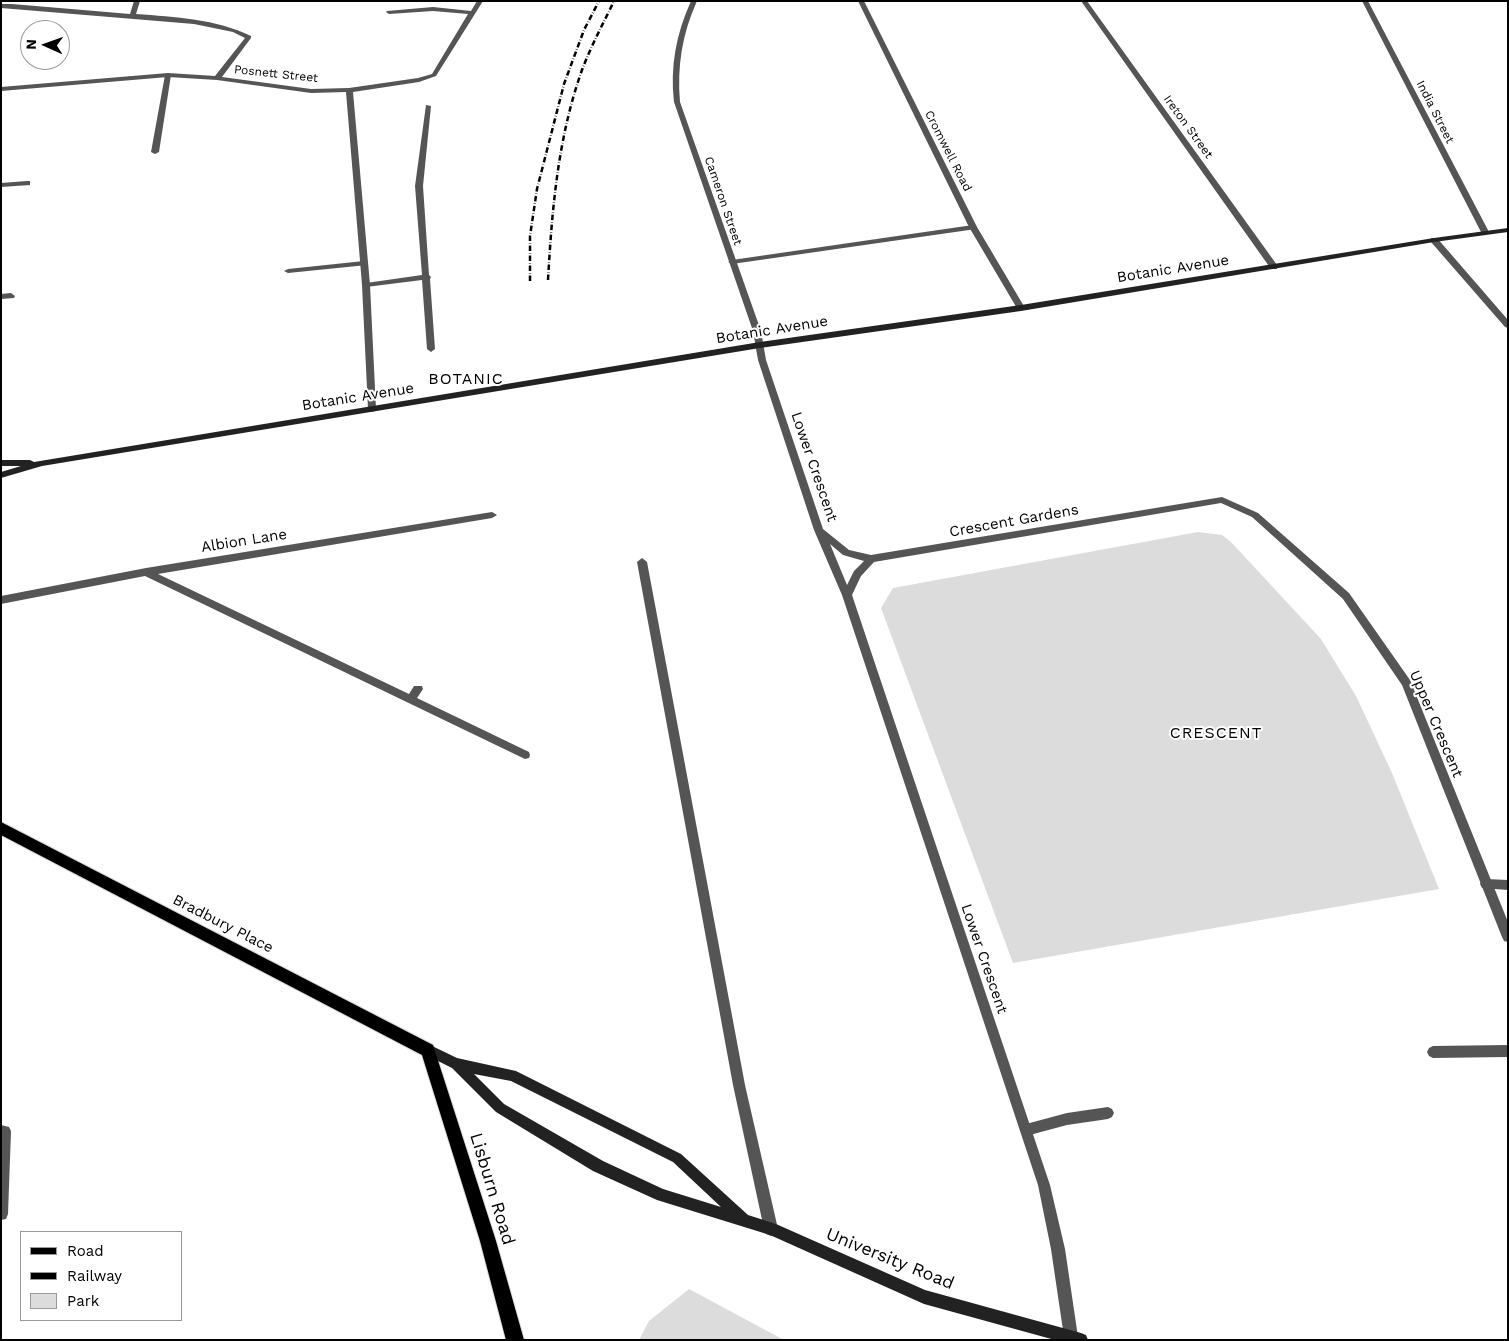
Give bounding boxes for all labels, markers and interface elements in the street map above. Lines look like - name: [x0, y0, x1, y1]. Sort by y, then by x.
- north arrow: [20, 20, 70, 70]
- text: N: [23, 39, 39, 50]
- street label: Posnett Street: [233, 62, 319, 86]
- street label: India Street: [1413, 78, 1457, 146]
- street label: Ireton Street: [1160, 93, 1216, 161]
- street label: Cromwell Road: [921, 108, 975, 194]
- street label: Cameron Street: [701, 155, 745, 247]
- street label: Botanic Avenue: [1116, 251, 1230, 287]
- street label: Botanic Avenue: [715, 312, 829, 348]
- district label: BOTANIC: [427, 369, 505, 389]
- street label: Botanic Avenue: [301, 379, 415, 415]
- street label: Lower Crescent: [787, 410, 841, 524]
- street label: Crescent Gardens: [948, 501, 1080, 541]
- street label: Albion Lane: [200, 525, 288, 557]
- street label: Upper Crescent: [1405, 668, 1467, 780]
- district label: CRESCENT: [1169, 723, 1263, 743]
- street label: Bradbury Place: [170, 891, 276, 957]
- street label: Lower Crescent: [957, 902, 1011, 1016]
- street label: Lisburn Road: [465, 1130, 519, 1248]
- street label: University Road: [823, 1223, 957, 1295]
- legend: [20, 1231, 182, 1321]
- text: Road: [67, 1242, 104, 1260]
- text: Railway: [67, 1267, 122, 1285]
- text: Park: [67, 1292, 99, 1310]

